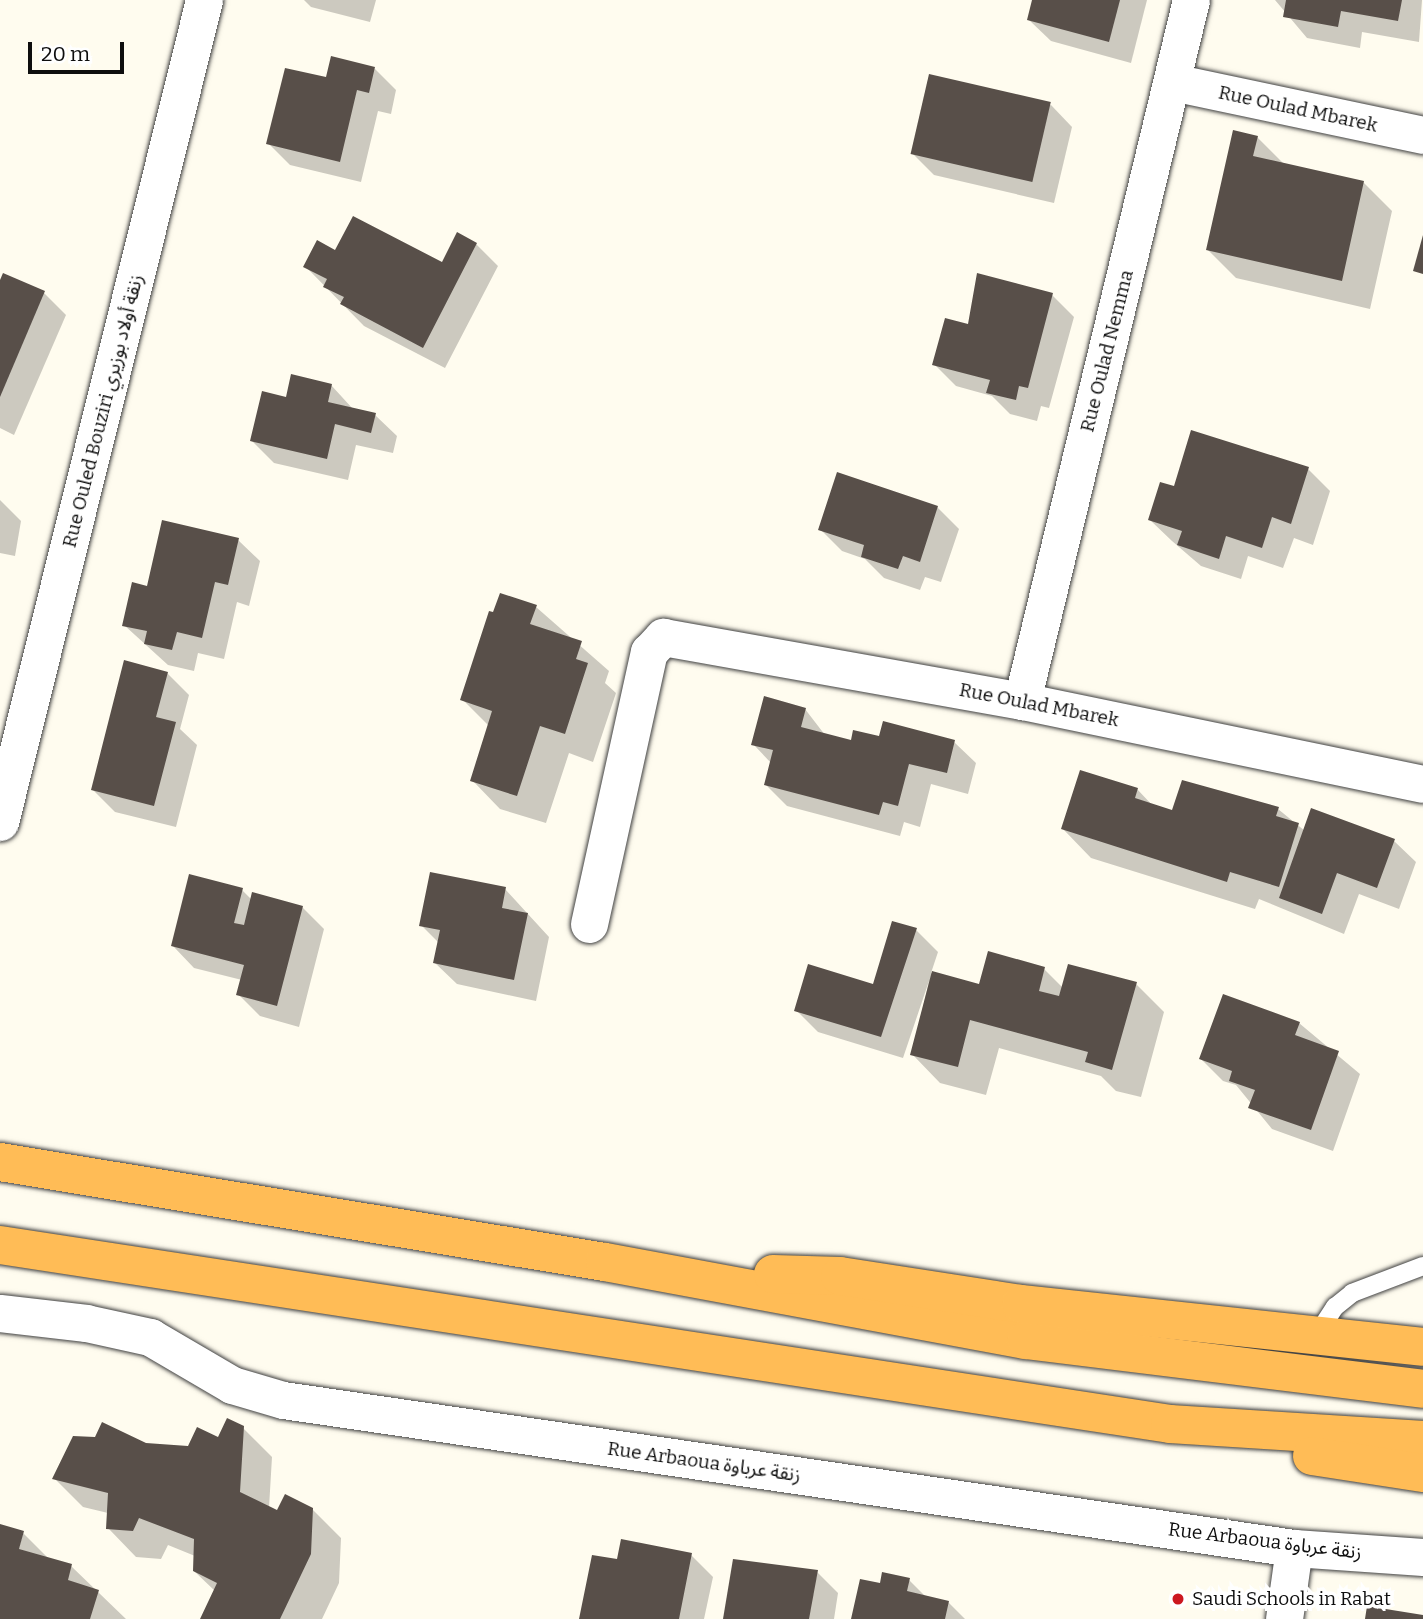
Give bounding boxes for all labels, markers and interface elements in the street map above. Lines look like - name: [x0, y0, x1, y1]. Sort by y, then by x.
- scale bar: [32, 28, 128, 72]
- text: 20 m: [41, 41, 90, 67]
- street label: Rue Oulad Mbarek: [1216, 81, 1380, 137]
- street label: Rue Oulad Nemma: [1076, 268, 1138, 434]
- street label: Rue Ouled Bouziri زنقة أولاد بوزيري: [58, 272, 148, 550]
- street label: Rue Oulad Mbarek: [957, 678, 1121, 732]
- street label: Rue Arbaoua زنقة عرباوة: [606, 1437, 802, 1487]
- street label: Rue Arbaoua زنقة عرباوة: [1167, 1518, 1363, 1564]
- place label: Saudi Schools in Rabat: [1192, 1588, 1391, 1610]
- marker: Saudi Schools in Rabat: [1170, 1591, 1186, 1607]

